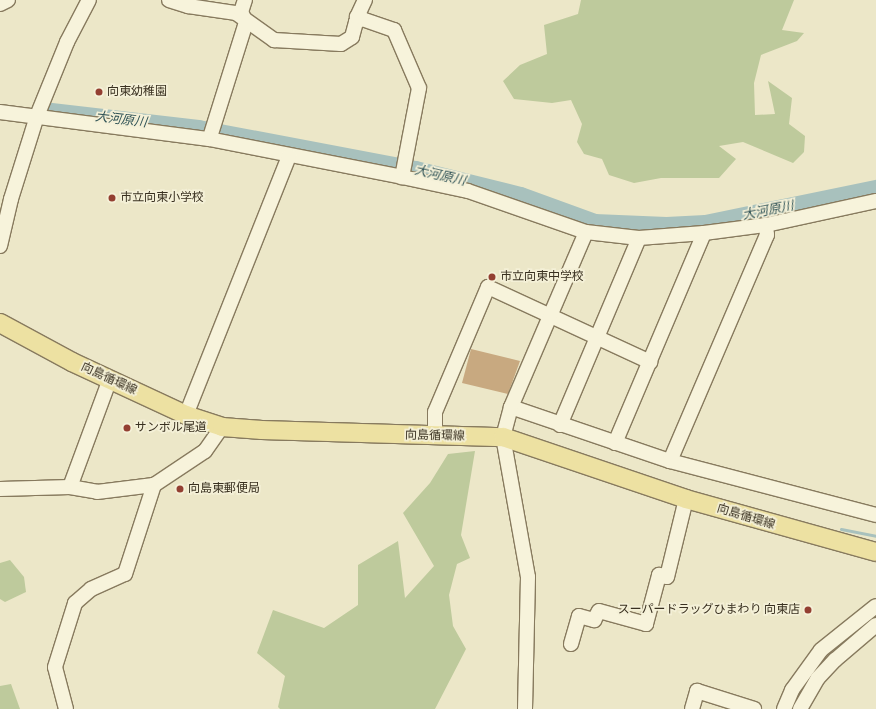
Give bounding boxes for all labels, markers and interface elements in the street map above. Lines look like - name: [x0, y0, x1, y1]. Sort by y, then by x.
- place label: 向東幼稚園: [107, 85, 167, 99]
- marker: 向東幼稚園: [94, 87, 104, 97]
- water label: 大河原川: [94, 109, 148, 131]
- water label: 大河原川: [413, 163, 467, 189]
- place label: 市立向東小学校: [120, 191, 204, 205]
- marker: 市立向東小学校: [107, 193, 117, 203]
- water label: 大河原川: [741, 198, 795, 224]
- place label: 市立向東中学校: [500, 270, 584, 284]
- marker: 市立向東中学校: [487, 272, 497, 282]
- street label: 向島循環線: [79, 360, 139, 398]
- place label: サンボル尾道: [135, 421, 207, 435]
- marker: サンボル尾道: [122, 423, 132, 433]
- street label: 向島循環線: [405, 428, 465, 444]
- place label: 向島東郵便局: [188, 482, 260, 496]
- marker: 向島東郵便局: [175, 484, 185, 494]
- street label: 向島循環線: [715, 501, 777, 533]
- place label: スーパードラッグひまわり 向東店: [618, 603, 800, 617]
- marker: スーパードラッグひまわり 向東店: [803, 605, 813, 615]

